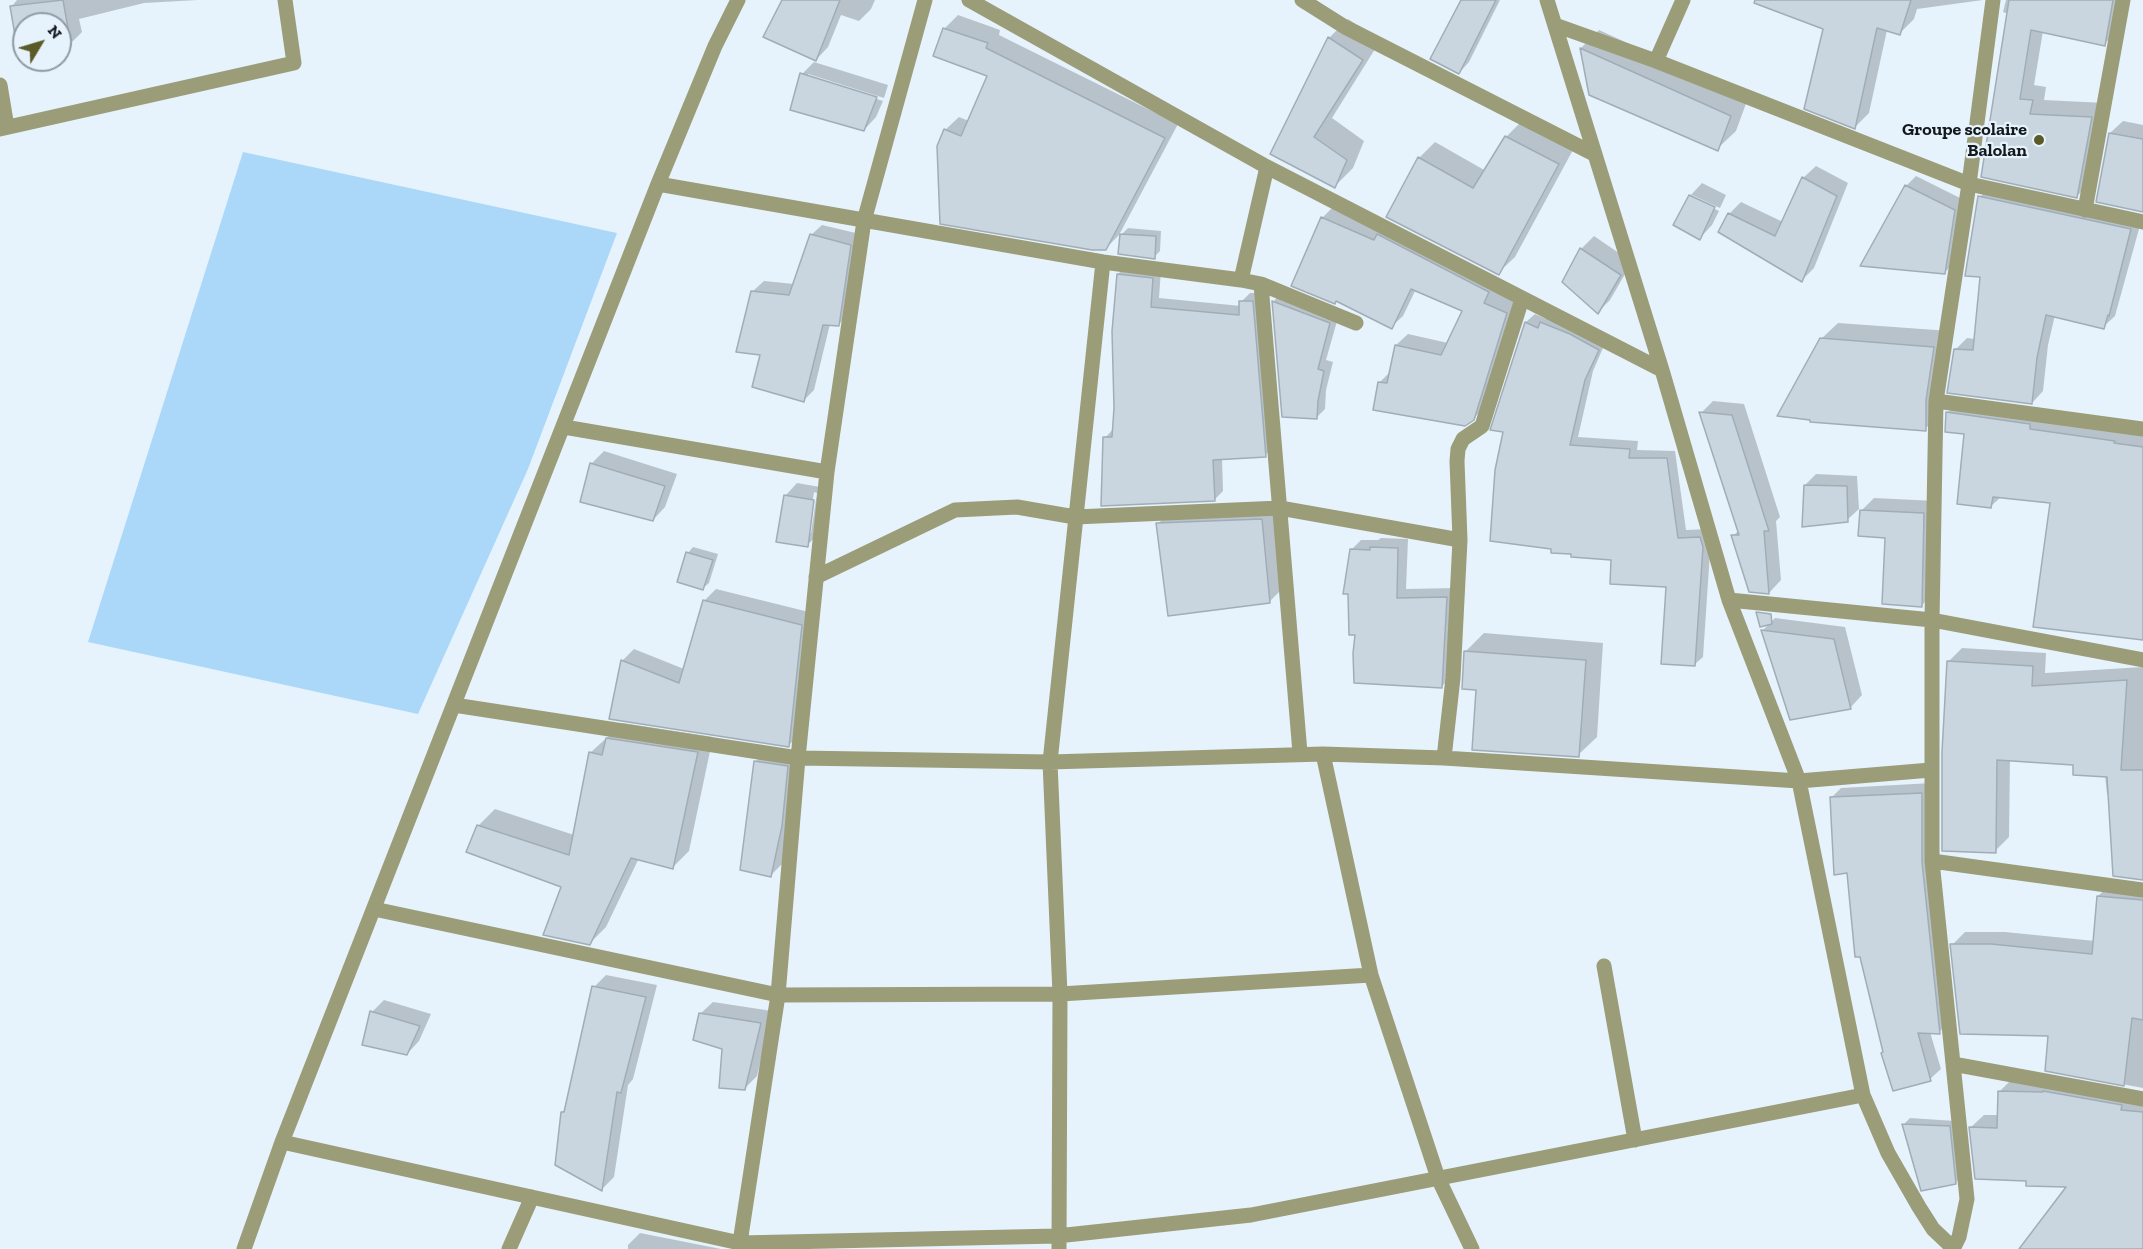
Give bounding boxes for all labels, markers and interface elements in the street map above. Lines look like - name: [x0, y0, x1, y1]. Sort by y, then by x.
- north arrow: [12, 12, 72, 72]
- text: N: [44, 21, 66, 42]
- place label: Groupe scolaire Balolan: [1902, 119, 2027, 162]
- marker: Groupe scolaire Balolan: [2032, 133, 2046, 147]

